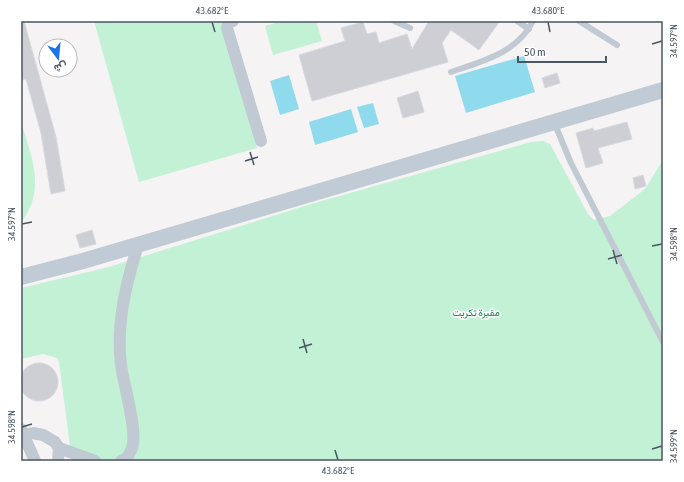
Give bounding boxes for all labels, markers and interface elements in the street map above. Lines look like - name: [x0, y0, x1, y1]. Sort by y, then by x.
- text: 43.682°E: [196, 5, 229, 16]
- text: 43.680°E: [532, 5, 565, 16]
- text: 34.597°N: [668, 24, 679, 58]
- north arrow: [38, 38, 78, 78]
- scale bar: [518, 38, 606, 64]
- text: 50 m: [524, 45, 546, 59]
- text: ش: [52, 59, 69, 75]
- text: 34.597°N: [6, 207, 17, 241]
- text: 34.598°N: [668, 227, 679, 261]
- park label: مقبرة تكريت: [452, 307, 500, 319]
- text: 34.598°N: [6, 410, 17, 444]
- text: 34.599°N: [668, 429, 679, 463]
- text: 43.682°E: [322, 465, 355, 476]

